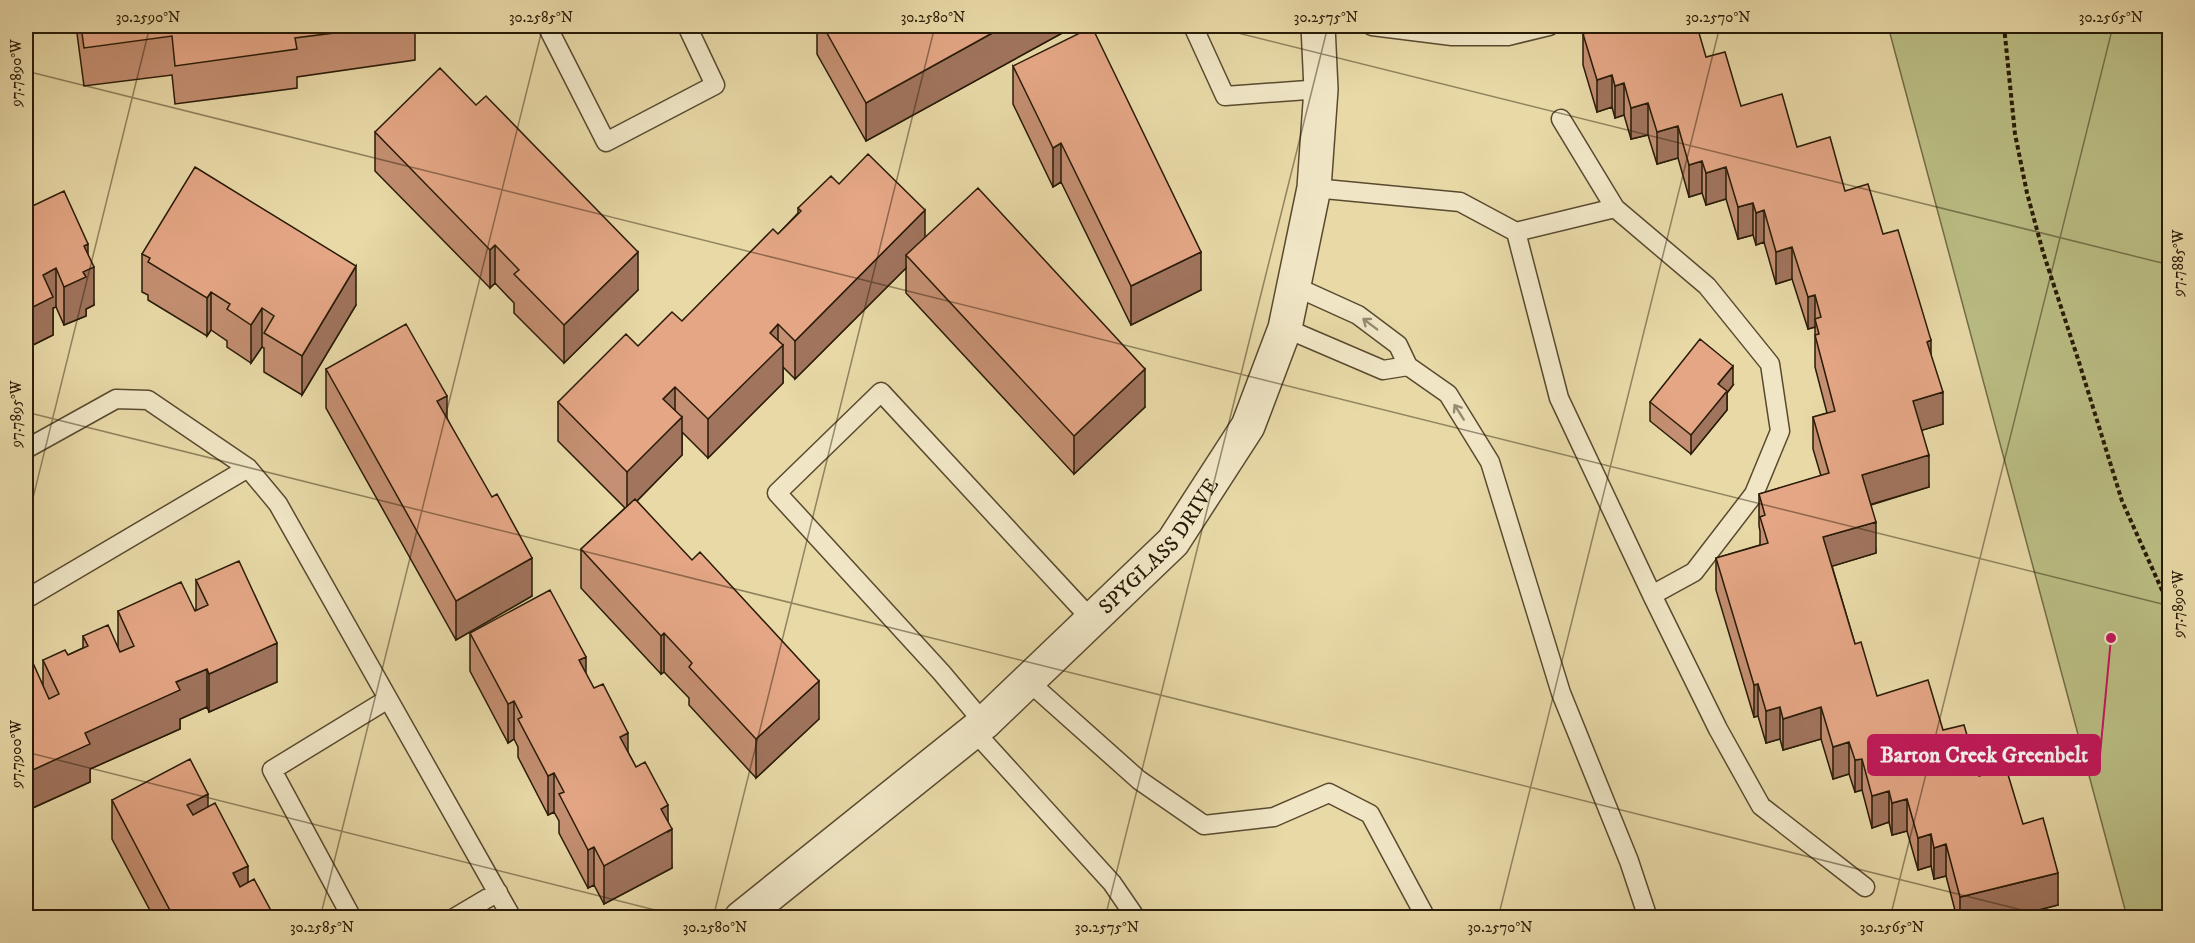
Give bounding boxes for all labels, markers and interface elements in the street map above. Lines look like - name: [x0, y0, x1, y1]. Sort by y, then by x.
- text: 30.2590°N: [116, 8, 180, 27]
- text: 30.2585°N: [509, 8, 573, 27]
- text: 30.2580°N: [901, 8, 965, 27]
- text: 30.2575°N: [1294, 8, 1358, 27]
- text: 30.2570°N: [1685, 8, 1751, 27]
- text: 30.2565°N: [2079, 8, 2143, 27]
- text: 97.7890°W: [7, 39, 26, 108]
- text: 97.7885°W: [2169, 229, 2188, 297]
- one-way arrow: [1362, 317, 1378, 330]
- text: 97.7895°W: [7, 380, 26, 448]
- one-way arrow: [1453, 404, 1465, 421]
- street label: SPYGLASS DRIVE: [1094, 473, 1225, 620]
- text: 97.7890°W: [2169, 570, 2188, 639]
- text: 97.7900°W: [7, 720, 26, 789]
- callout: Barton Creek Greenbelt: [1868, 735, 2100, 775]
- text: Barton Creek Greenbelt: [1880, 742, 2088, 769]
- text: 30.2585°N: [290, 918, 354, 937]
- text: 30.2580°N: [683, 918, 747, 937]
- text: 30.2575°N: [1075, 918, 1139, 937]
- text: 30.2570°N: [1467, 918, 1533, 937]
- text: 30.2565°N: [1860, 918, 1924, 937]

